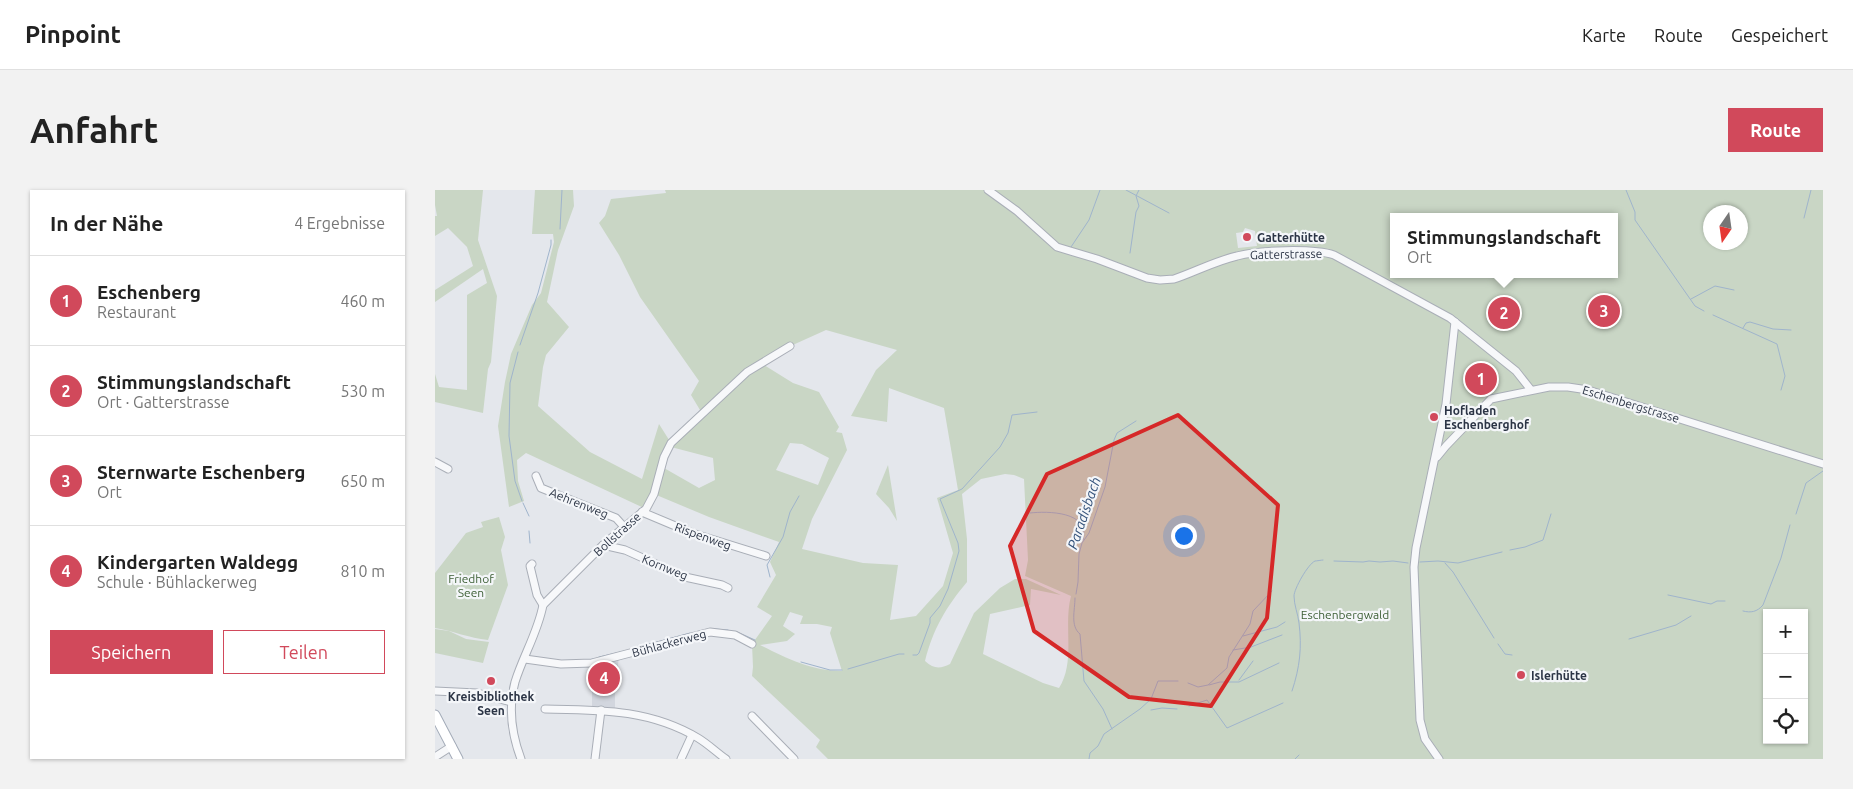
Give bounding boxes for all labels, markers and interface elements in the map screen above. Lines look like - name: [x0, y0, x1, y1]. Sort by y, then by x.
- text: Pinpoint: [25, 21, 121, 48]
- text: Karte: [1582, 25, 1626, 45]
- text: Route: [1654, 25, 1703, 45]
- text: Gespeichert: [1731, 25, 1828, 45]
- button: Route: [1728, 108, 1823, 152]
- text: Anfahrt: [30, 110, 158, 150]
- north arrow: [1703, 205, 1748, 250]
- text: In der Nähe: [50, 211, 163, 235]
- popup: [1390, 213, 1618, 278]
- text: 4 Ergebnisse: [294, 214, 385, 232]
- text: Stimmungslandschaft: [1407, 226, 1601, 248]
- marker: Gatterhütte: [1241, 231, 1253, 243]
- place label: Gatterhütte: [1257, 231, 1325, 244]
- street label: Gatterstrasse: [1250, 247, 1322, 261]
- text: Ort: [1407, 248, 1432, 266]
- text: Eschenberg: [97, 281, 201, 303]
- text: 1: [61, 292, 71, 310]
- text: 460 m: [340, 292, 385, 310]
- pin: 3: [1588, 292, 1620, 330]
- pin: 2: [1488, 294, 1520, 332]
- text: Restaurant: [97, 303, 176, 321]
- pin: 1: [1465, 360, 1497, 398]
- text: Stimmungslandschaft: [97, 371, 291, 393]
- text: 2: [61, 382, 71, 400]
- text: 530 m: [340, 382, 385, 400]
- street label: Eschenbergstrasse: [1581, 383, 1681, 425]
- text: Ort · Gatterstrasse: [97, 393, 230, 411]
- place label: Hofladen Eschenberghof: [1444, 404, 1530, 431]
- marker: Hofladen Eschenberghof: [1428, 411, 1440, 423]
- text: Sternwarte Eschenberg: [97, 461, 306, 483]
- text: 3: [61, 472, 71, 490]
- text: 650 m: [340, 472, 385, 490]
- water label: Paradisbach: [1064, 475, 1104, 551]
- text: Ort: [97, 483, 122, 501]
- street label: Aehrenweg: [548, 485, 610, 521]
- street label: Bollstrasse: [591, 510, 643, 558]
- street label: Rispenweg: [673, 520, 733, 552]
- your location: [1171, 523, 1197, 549]
- text: Kindergarten Waldegg: [97, 551, 298, 573]
- street label: Kornweg: [640, 552, 690, 582]
- text: 4: [61, 562, 71, 580]
- text: 810 m: [340, 562, 385, 580]
- park label: Friedhof Seen: [448, 572, 494, 599]
- text: Schule · Bühlackerweg: [97, 573, 257, 591]
- park label: Eschenbergwald: [1301, 608, 1389, 621]
- map controls: [1763, 609, 1808, 744]
- button: +: [1763, 609, 1808, 654]
- street label: Bühlackerweg: [630, 627, 708, 659]
- button: Speichern: [50, 630, 213, 674]
- button: Teilen: [223, 630, 385, 674]
- button: −: [1763, 654, 1808, 699]
- pin: 4: [588, 659, 620, 697]
- marker: Islerhütte: [1515, 669, 1527, 681]
- place label: Islerhütte: [1531, 669, 1587, 682]
- marker: Kreisbibliothek Seen: [485, 675, 497, 687]
- place label: Kreisbibliothek Seen: [448, 690, 535, 717]
- button: locate: [1763, 699, 1808, 744]

